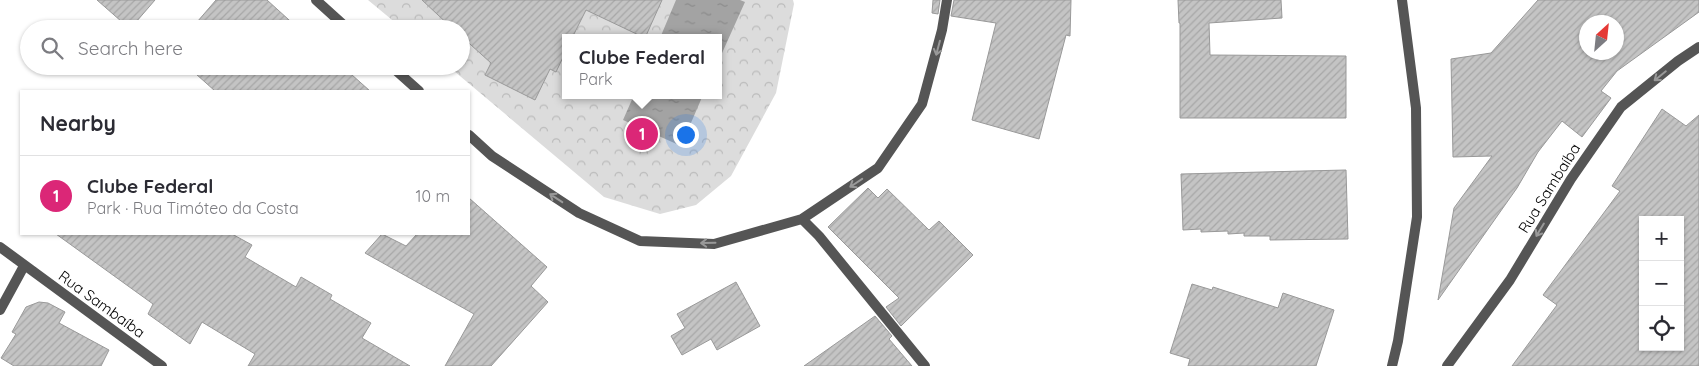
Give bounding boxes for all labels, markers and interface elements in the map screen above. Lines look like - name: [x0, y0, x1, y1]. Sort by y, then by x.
- north arrow: [1579, 15, 1624, 60]
- search box: [20, 20, 470, 75]
- icon: search: [38, 34, 66, 62]
- popup: [562, 34, 722, 99]
- text: Search here: [78, 36, 183, 60]
- one-way arrow: [932, 39, 942, 55]
- text: Clube Federal: [579, 45, 705, 69]
- text: Park: [579, 69, 613, 89]
- one-way arrow: [1653, 70, 1666, 81]
- text: Nearby: [40, 110, 116, 136]
- pin: 1: [626, 115, 658, 153]
- your location: [673, 122, 699, 148]
- street label: Rua Sambaíba: [1514, 140, 1584, 236]
- text: Clube Federal: [87, 174, 213, 198]
- one-way arrow: [849, 178, 863, 188]
- text: 1: [53, 186, 59, 206]
- text: 10 m: [416, 186, 450, 206]
- one-way arrow: [549, 193, 563, 203]
- text: Park · Rua Timóteo da Costa: [87, 198, 299, 218]
- map controls: [1639, 216, 1684, 351]
- button: +: [1639, 216, 1684, 261]
- one-way arrow: [1534, 223, 1544, 237]
- one-way arrow: [700, 238, 716, 248]
- button: −: [1639, 261, 1684, 306]
- street label: Rua Sambaíba: [55, 266, 149, 342]
- button: locate: [1639, 306, 1684, 351]

